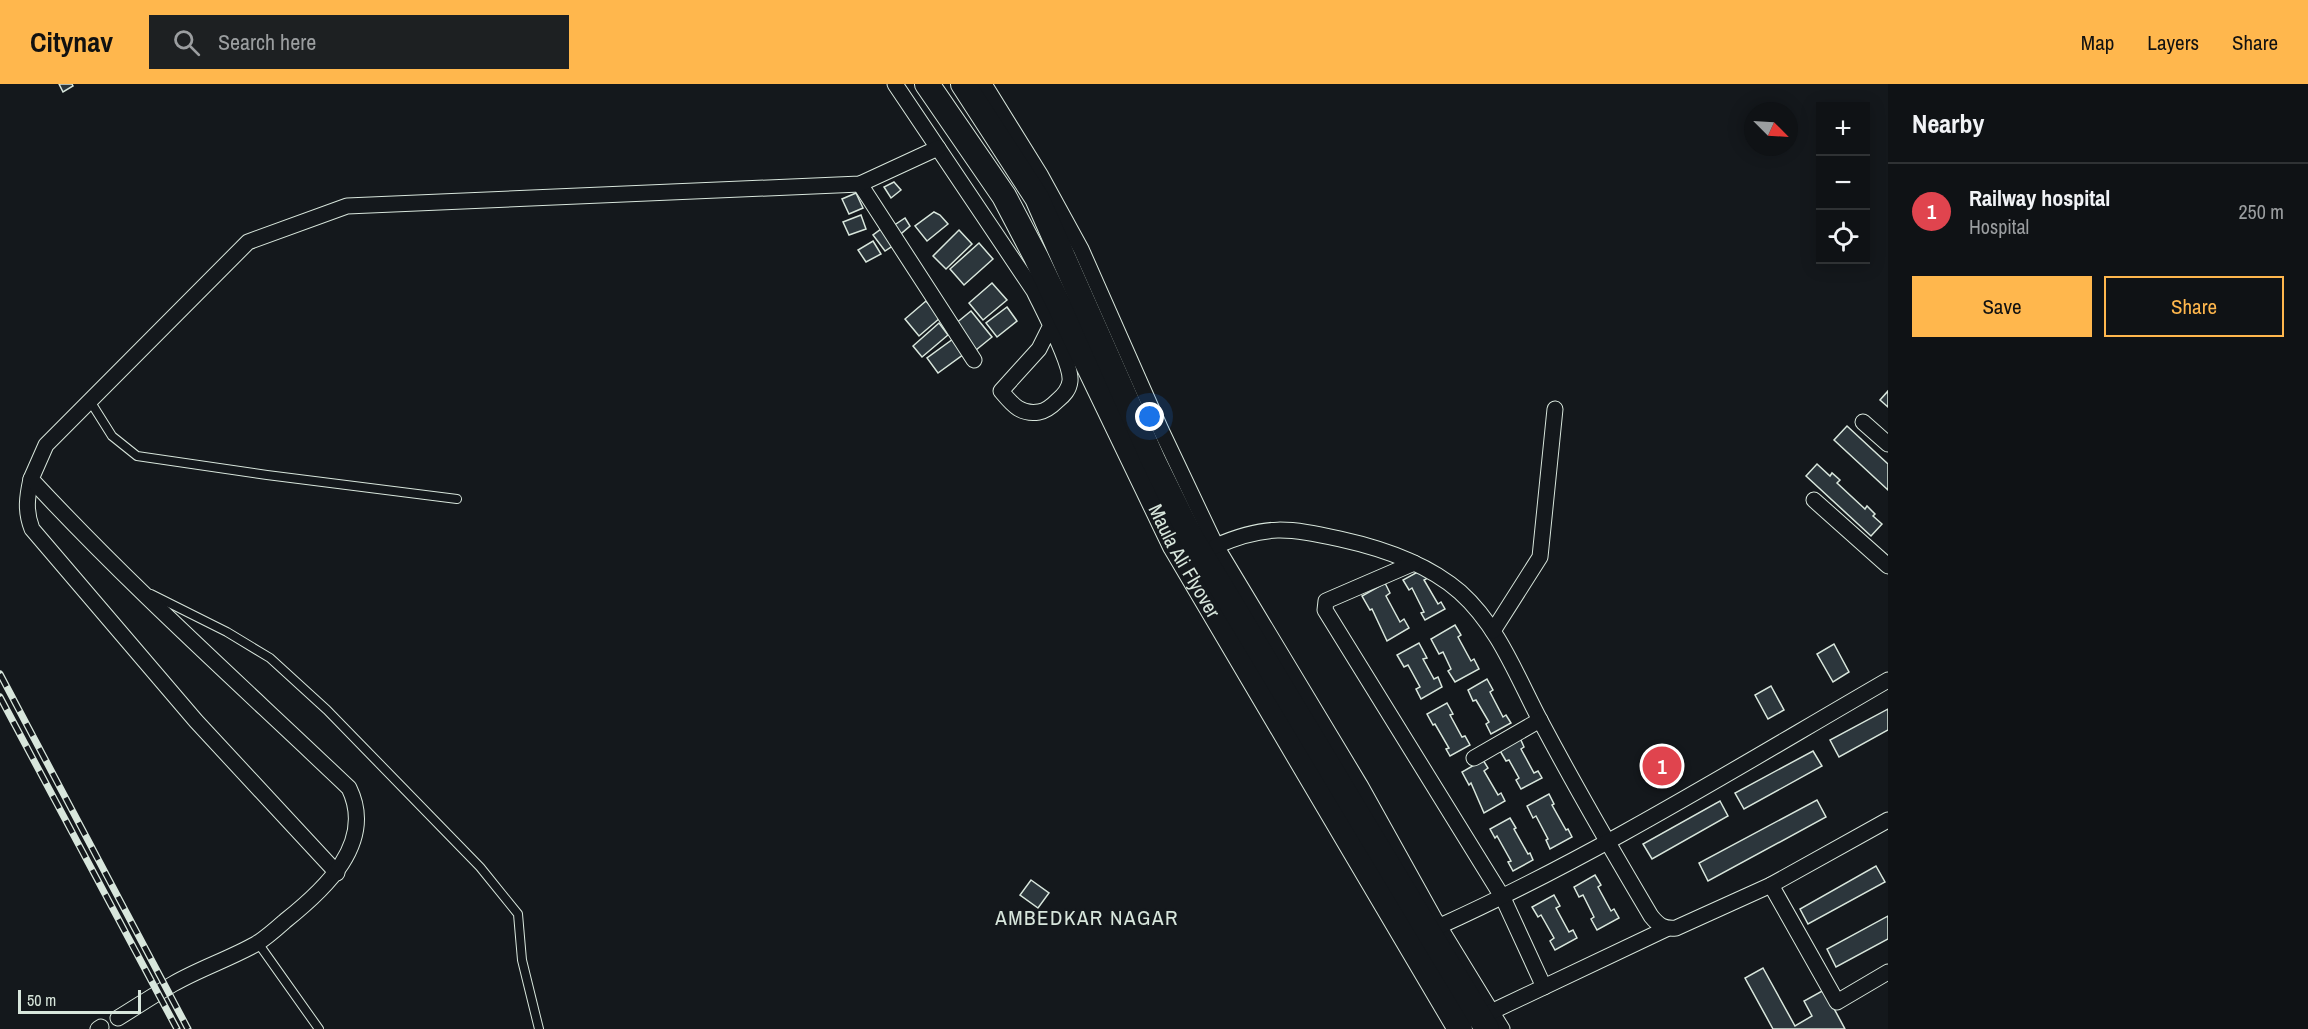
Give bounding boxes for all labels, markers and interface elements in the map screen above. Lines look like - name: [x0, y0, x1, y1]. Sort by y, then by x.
- search box: [149, 15, 569, 69]
- text: Citynav: [30, 23, 113, 61]
- icon: search: [170, 26, 203, 59]
- text: Search here: [218, 27, 316, 57]
- text: Map: [2081, 28, 2114, 57]
- text: Layers: [2147, 28, 2199, 57]
- text: Share: [2232, 28, 2278, 57]
- north arrow: [1744, 102, 1798, 156]
- map controls: [1816, 102, 1870, 264]
- button: +: [1816, 102, 1870, 156]
- text: Nearby: [1912, 106, 1984, 141]
- button: −: [1816, 156, 1870, 210]
- text: Railway hospital: [1969, 183, 2110, 213]
- text: 1: [1927, 198, 1936, 225]
- text: 250 m: [2238, 198, 2284, 225]
- button: locate: [1816, 210, 1870, 264]
- text: Hospital: [1969, 213, 2029, 240]
- button: Save: [1912, 276, 2092, 337]
- button: Share: [2104, 276, 2284, 337]
- your location: [1135, 402, 1164, 431]
- street label: Maula Ali Flyover: [1143, 499, 1228, 623]
- pin: 1: [1642, 744, 1682, 788]
- district label: AMBEDKAR NAGAR: [994, 903, 1179, 932]
- scale bar: [18, 987, 141, 1014]
- text: 50 m: [27, 989, 56, 1011]

